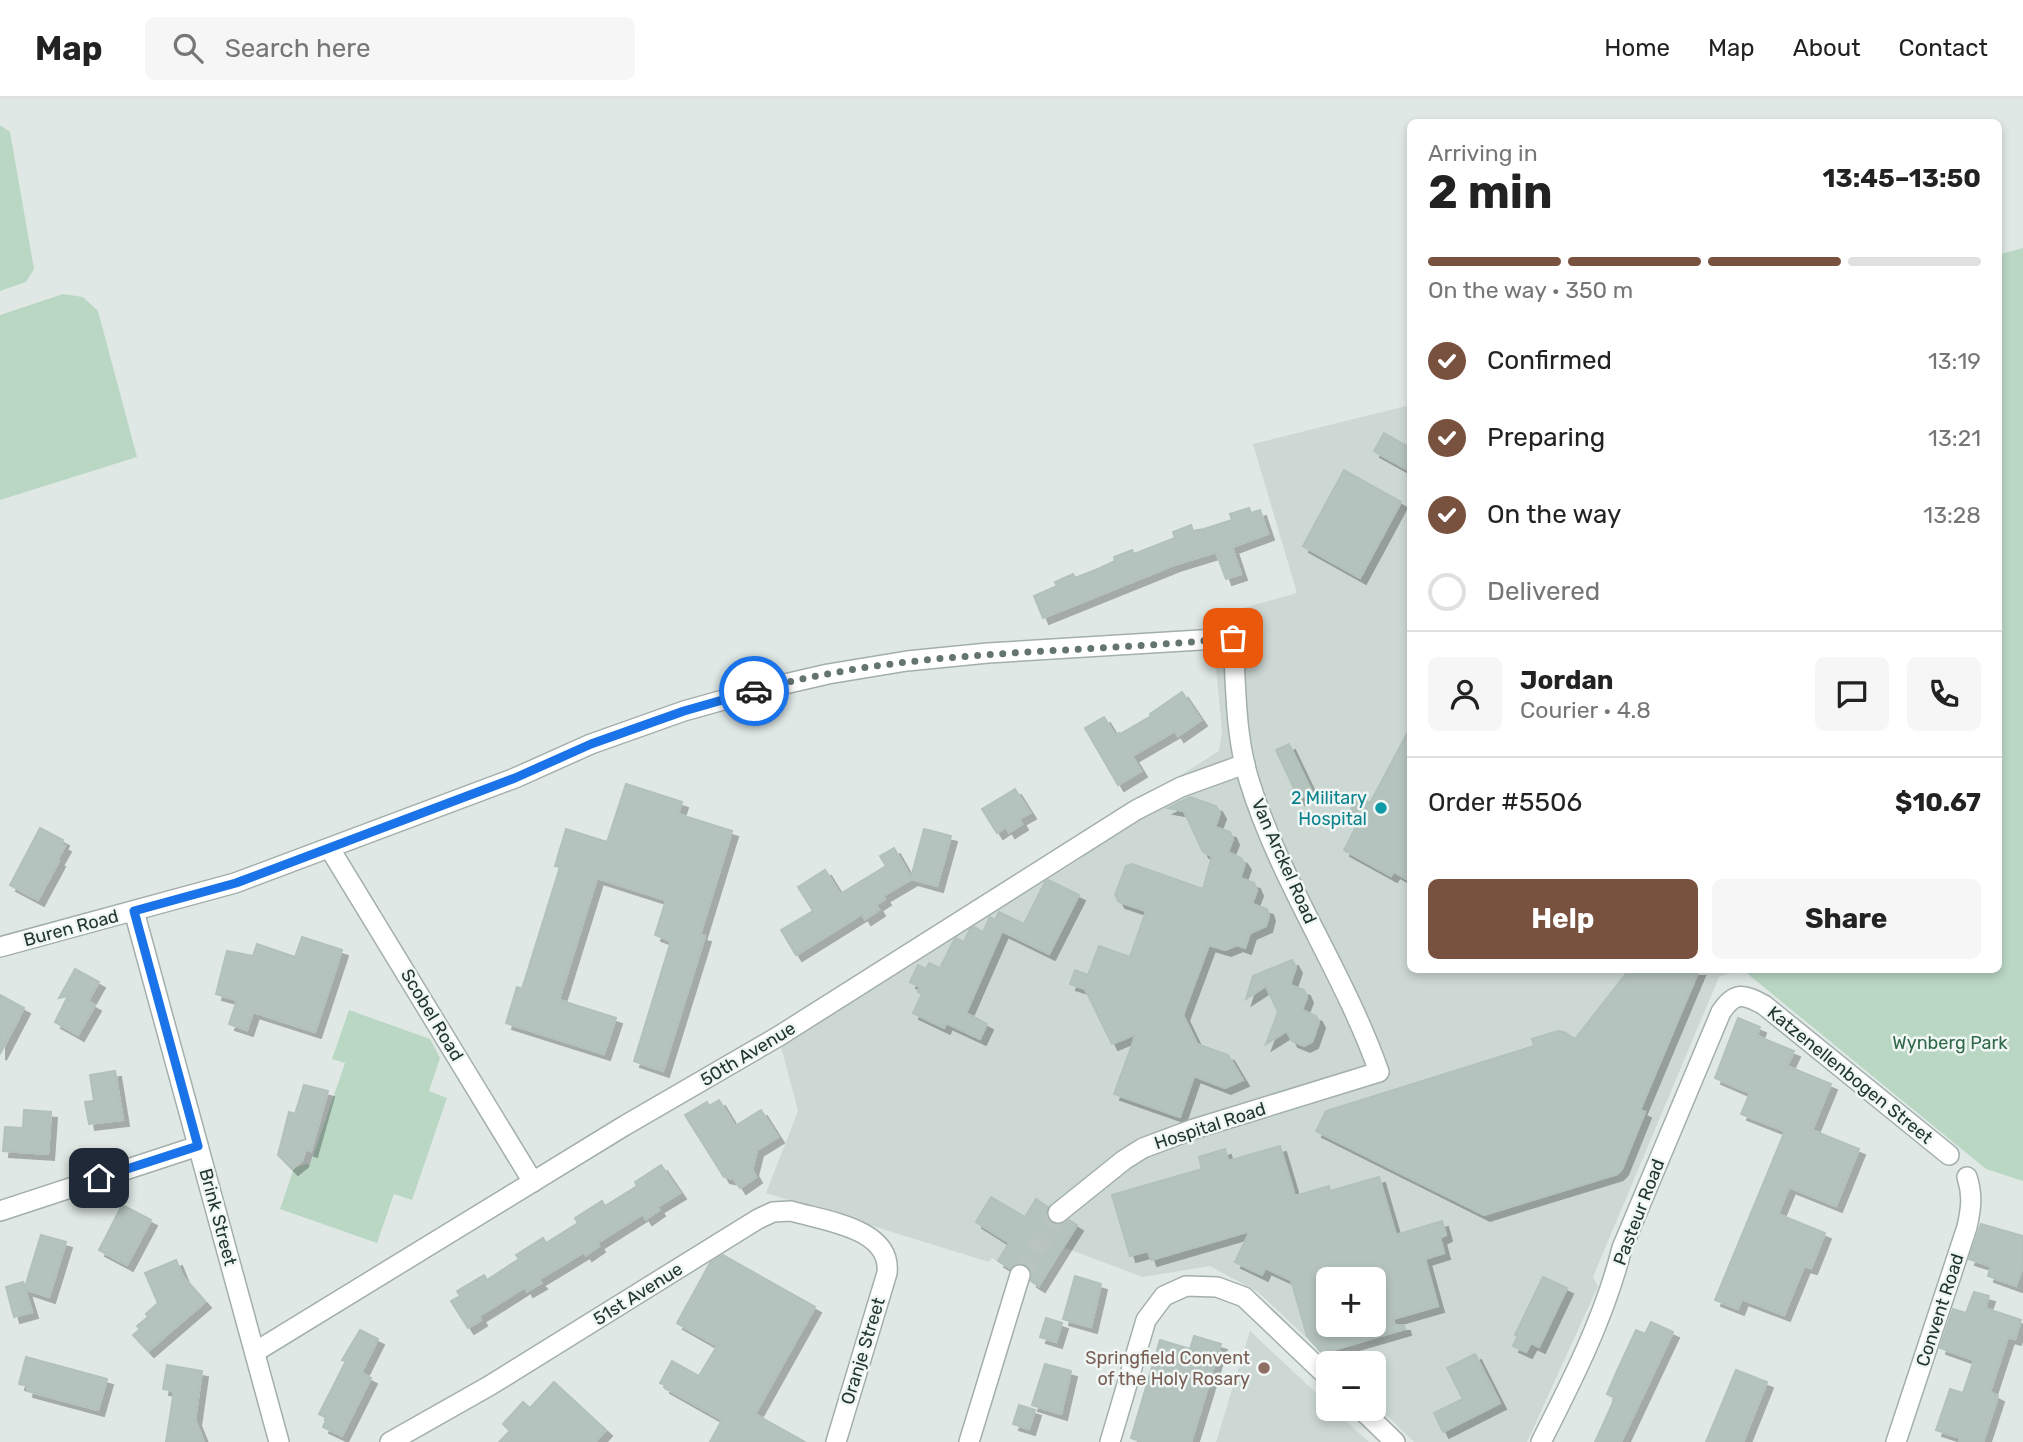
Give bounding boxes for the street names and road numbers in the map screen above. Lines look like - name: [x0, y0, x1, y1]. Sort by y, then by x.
- street label: Van Arckel Road: [1247, 795, 1321, 927]
- street label: Buren Road: [21, 905, 121, 951]
- street label: Scobel Road: [396, 965, 468, 1065]
- street label: Katzenellenbogen Street: [1763, 1001, 1937, 1149]
- street label: 50th Avenue: [696, 1017, 800, 1091]
- street label: Hospital Road: [1151, 1098, 1269, 1154]
- street label: Pasteur Road: [1609, 1156, 1669, 1268]
- street label: Brink Street: [194, 1166, 242, 1268]
- street label: Convent Road: [1911, 1251, 1969, 1369]
- street label: 51st Avenue: [589, 1258, 687, 1330]
- street label: Oranje Street: [836, 1295, 890, 1407]

